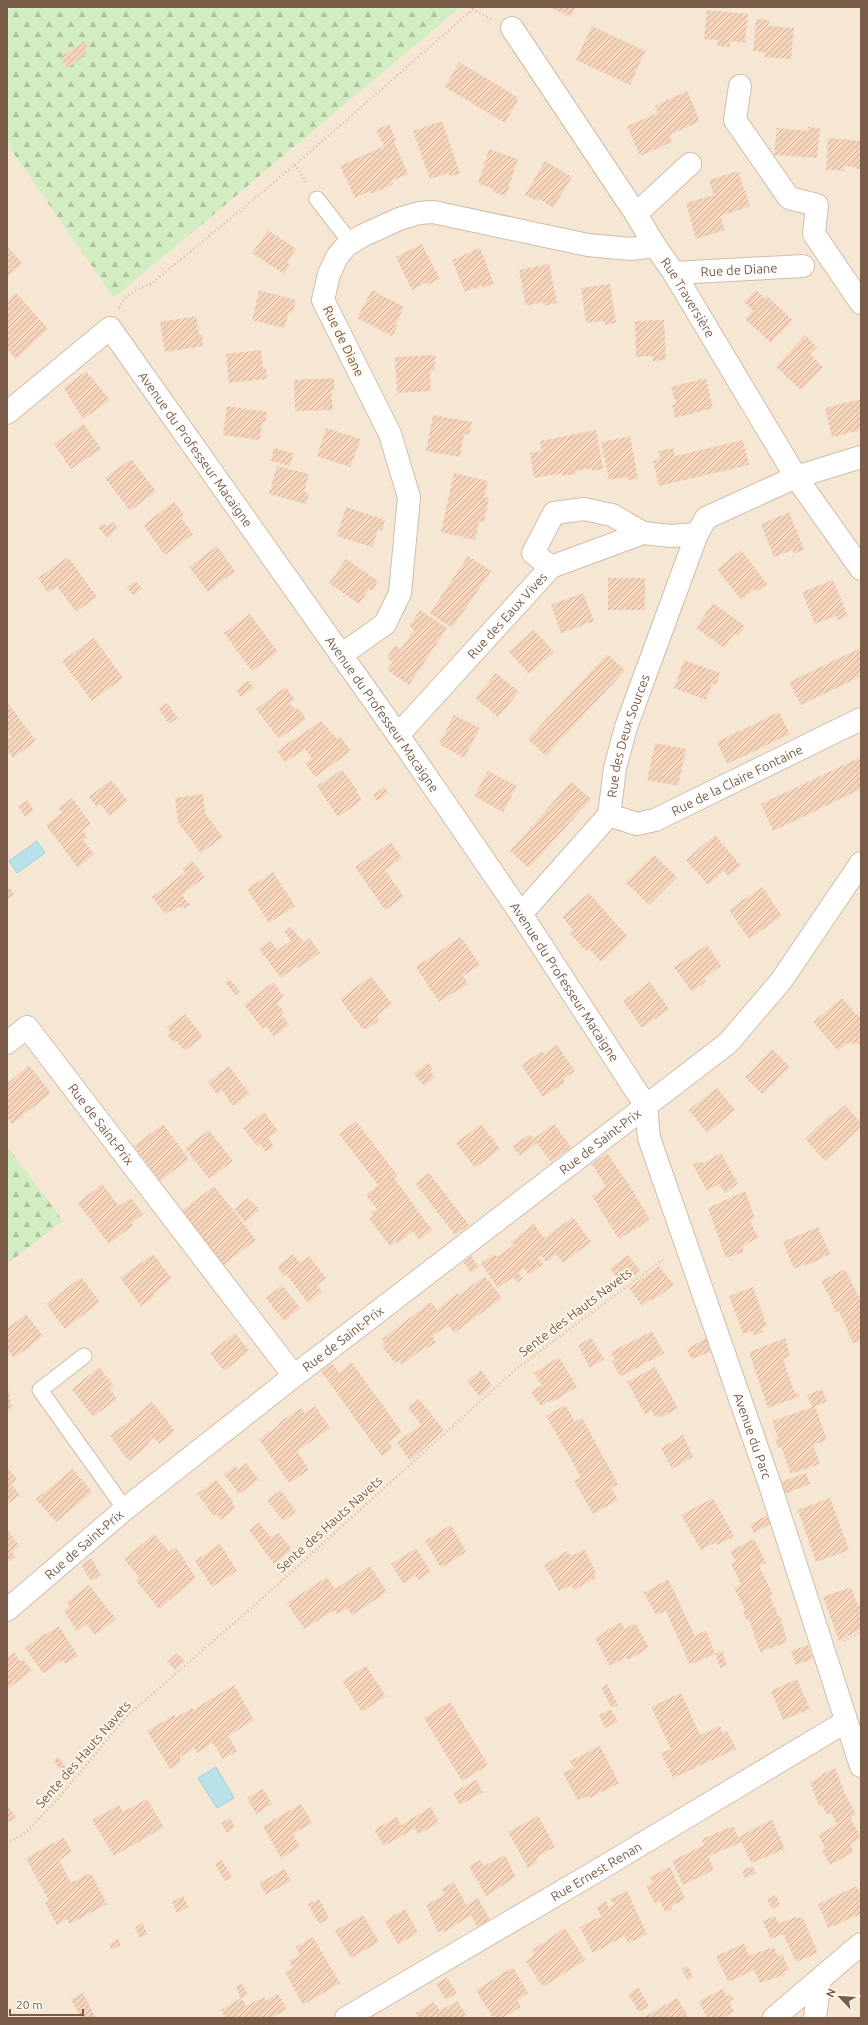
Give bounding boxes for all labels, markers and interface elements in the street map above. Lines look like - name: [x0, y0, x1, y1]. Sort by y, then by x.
- street label: Rue Traversière: [658, 255, 718, 340]
- street label: Rue de Diane: [700, 260, 778, 279]
- street label: Rue de Diane: [321, 303, 367, 379]
- street label: Avenue du Professeur Macaigne: [136, 369, 256, 530]
- street label: Rue des Eaux Vives: [464, 569, 550, 661]
- street label: Avenue du Professeur Macaigne: [323, 633, 442, 795]
- street label: Rue des Deux Sources: [604, 672, 652, 799]
- street label: Rue de la Claire Fontaine: [669, 742, 805, 818]
- street label: Avenue du Professeur Macaigne: [508, 899, 622, 1064]
- street label: Rue de Saint-Prix: [66, 1081, 137, 1168]
- street label: Rue de Saint-Prix: [557, 1105, 644, 1177]
- street label: Sente des Hauts Navets: [516, 1265, 634, 1359]
- street label: Rue de Saint-Prix: [299, 1303, 387, 1374]
- street label: Avenue du Parc: [731, 1391, 774, 1481]
- street label: Sente des Hauts Navets: [273, 1473, 385, 1575]
- street label: Rue de Saint-Prix: [42, 1507, 126, 1582]
- street label: Sente des Hauts Navets: [33, 1697, 134, 1810]
- street label: Rue Ernest Renan: [548, 1839, 644, 1903]
- north arrow: [820, 1977, 860, 2017]
- text: N: [824, 1987, 838, 1999]
- scale bar: [10, 1991, 83, 2017]
- text: 20 m: [16, 1998, 43, 2011]

